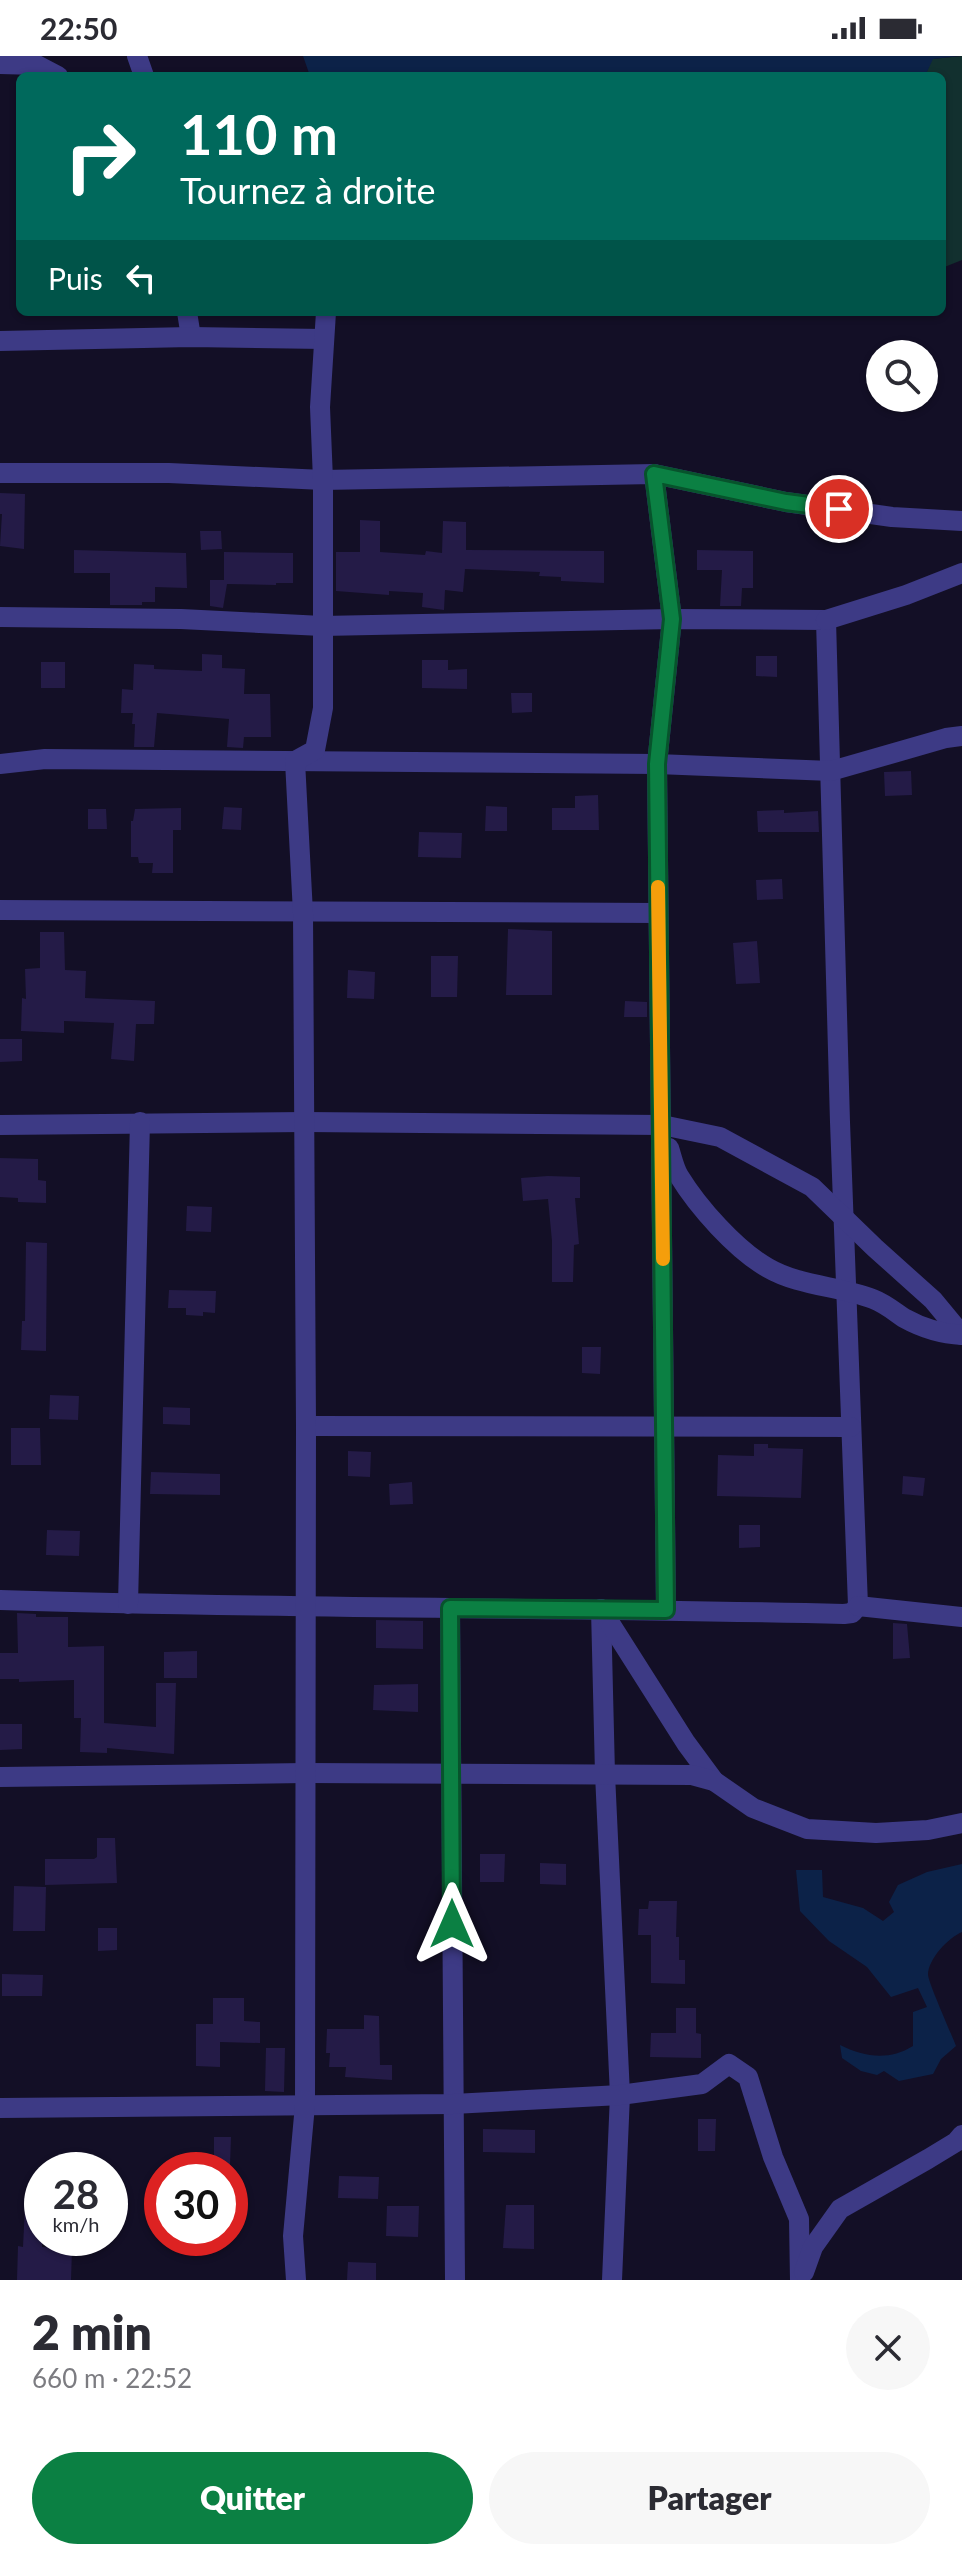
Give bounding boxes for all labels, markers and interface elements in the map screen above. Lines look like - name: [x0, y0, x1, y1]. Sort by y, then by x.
- text: 22:50: [40, 10, 117, 46]
- text: 110 m: [180, 100, 338, 167]
- icon: right: [48, 104, 152, 208]
- text: Tournez à droite: [180, 168, 436, 212]
- icon: left: [119, 256, 163, 300]
- text: Puis: [48, 260, 103, 296]
- map controls: [866, 340, 938, 412]
- button: search: [866, 340, 938, 412]
- pin: [805, 475, 873, 543]
- icon: arrive: [817, 487, 861, 531]
- position arrow: [410, 1882, 494, 1966]
- speed limit sign: 30: [144, 2152, 248, 2256]
- text: 28: [53, 2170, 99, 2218]
- text: km/h: [53, 2212, 99, 2236]
- text: 2 min: [32, 2303, 152, 2360]
- button: close: [846, 2306, 930, 2390]
- text: 660 m · 22:52: [32, 2362, 192, 2394]
- button: Quitter: [32, 2452, 473, 2544]
- button: Partager: [489, 2452, 930, 2544]

